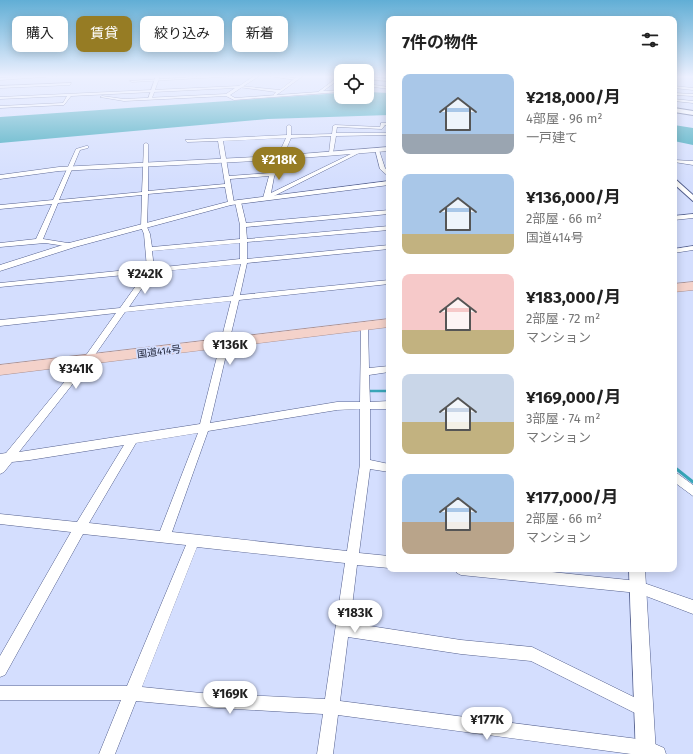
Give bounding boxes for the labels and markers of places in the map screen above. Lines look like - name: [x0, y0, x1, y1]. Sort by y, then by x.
- pin: ¥218K: [251, 147, 307, 181]
- pin: ¥242K: [117, 261, 173, 295]
- pin: ¥136K: [202, 332, 258, 366]
- pin: ¥341K: [48, 356, 104, 390]
- pin: ¥183K: [327, 600, 383, 634]
- pin: ¥169K: [202, 681, 258, 715]
- pin: ¥177K: [459, 707, 515, 741]

